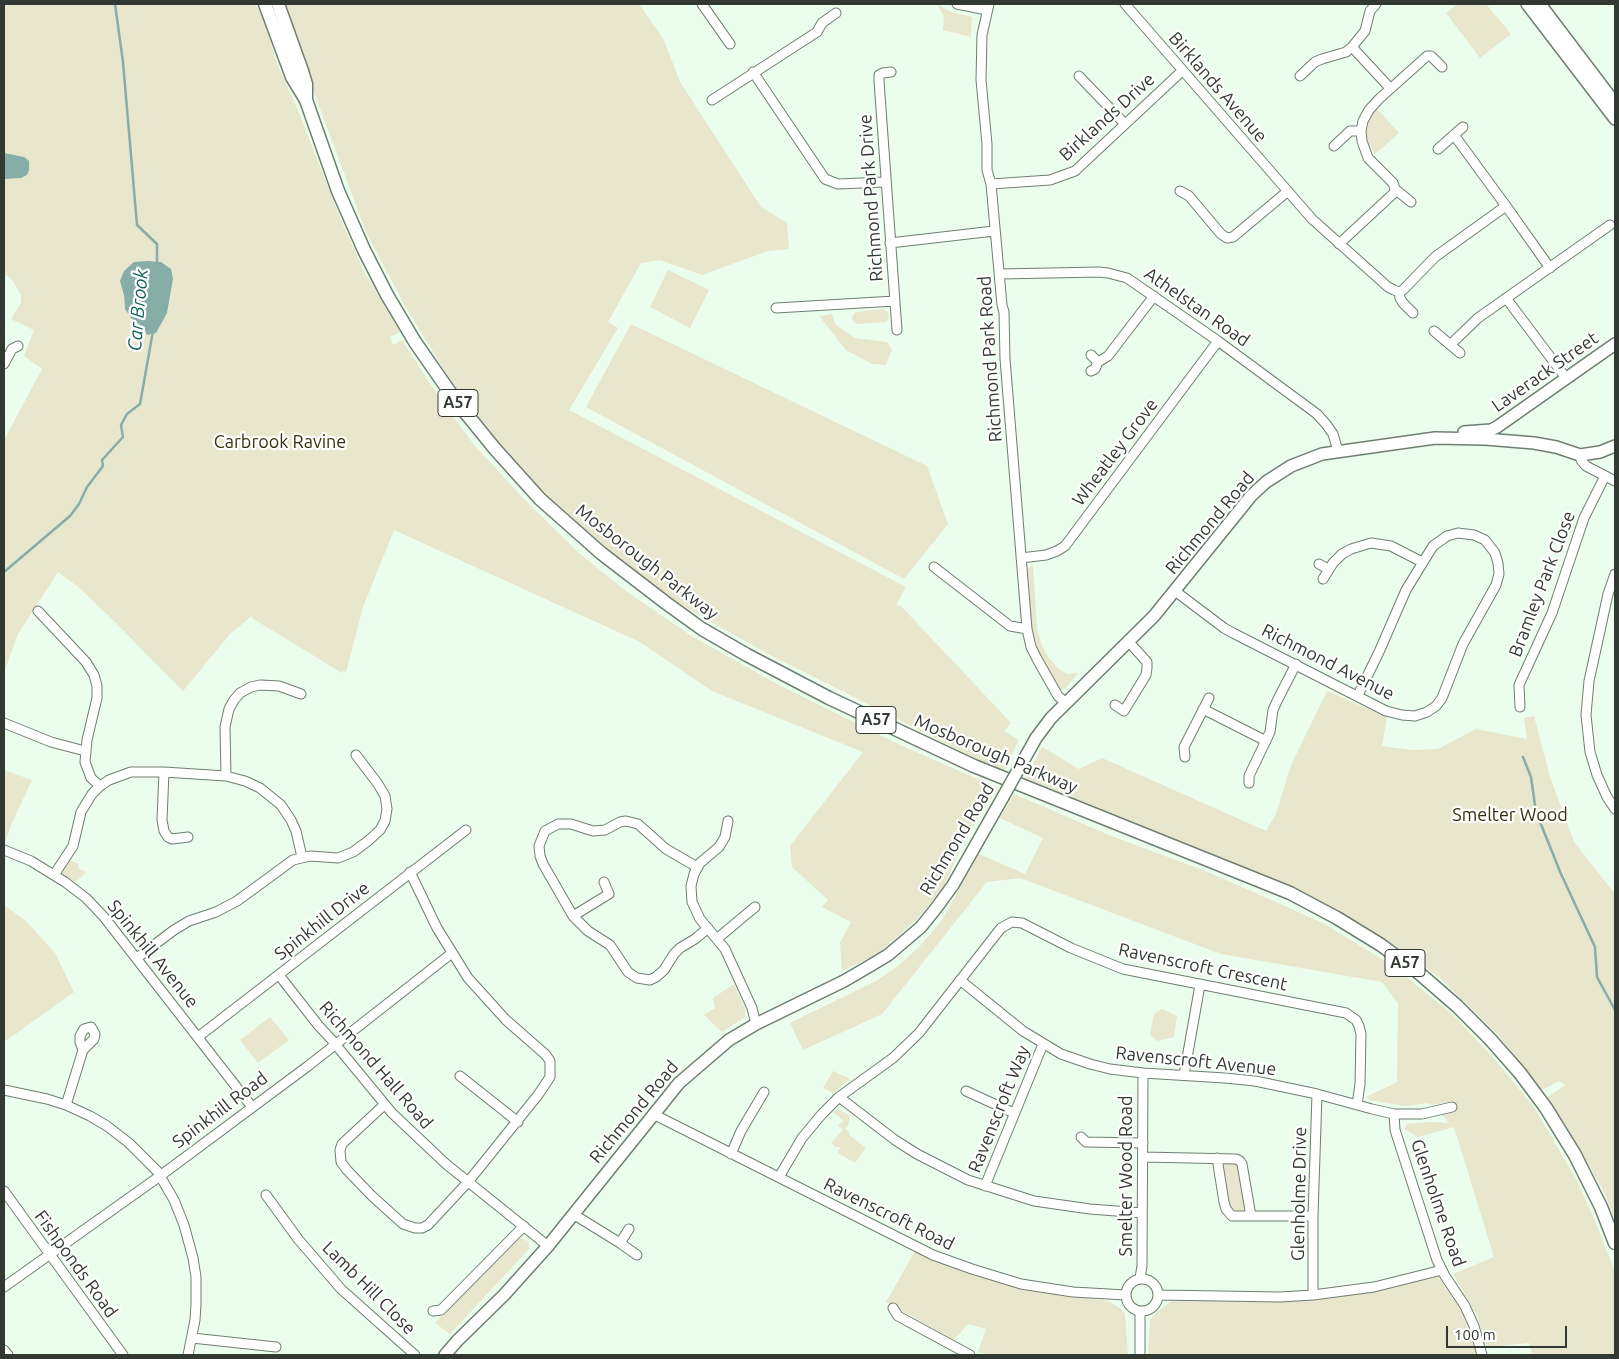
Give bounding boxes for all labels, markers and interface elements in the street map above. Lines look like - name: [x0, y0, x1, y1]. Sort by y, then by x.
- street label: Birklands Avenue: [1164, 27, 1272, 147]
- street label: Birklands Drive: [1055, 68, 1159, 166]
- street label: Richmond Park Drive: [854, 114, 888, 282]
- street label: Athelstan Road: [1140, 263, 1254, 351]
- water label: Car Brook: [123, 268, 153, 352]
- street label: Richmond Park Road: [973, 275, 1007, 443]
- street label: Laverack Street: [1488, 327, 1602, 417]
- road number: A57: [438, 389, 478, 416]
- street label: Wheatley Grove: [1068, 394, 1162, 510]
- park label: Carbrook Ravine: [214, 431, 346, 453]
- street label: Richmond Road: [1161, 468, 1259, 578]
- street label: Mosborough Parkway: [571, 500, 723, 624]
- street label: Bramley Park Close: [1504, 508, 1580, 660]
- street label: Richmond Avenue: [1258, 619, 1398, 705]
- road number: A57: [856, 706, 896, 734]
- street label: Mosborough Parkway: [911, 710, 1081, 798]
- street label: Richmond Road: [915, 779, 999, 899]
- park label: Smelter Wood: [1452, 804, 1568, 826]
- street label: Spinkhill Drive: [270, 877, 374, 965]
- street label: Spinkhill Avenue: [103, 896, 203, 1012]
- street label: Ravenscroft Crescent: [1117, 939, 1289, 995]
- road number: A57: [1385, 950, 1425, 976]
- street label: Richmond Hall Road: [315, 997, 437, 1133]
- street label: Ravenscroft Way: [964, 1042, 1034, 1176]
- street label: Ravenscroft Avenue: [1115, 1042, 1277, 1080]
- street label: Richmond Road: [585, 1057, 683, 1167]
- street label: Spinkhill Road: [168, 1067, 272, 1153]
- street label: Smelter Wood Road: [1115, 1095, 1137, 1257]
- street label: Glenholme Drive: [1287, 1127, 1311, 1261]
- street label: Glenholme Road: [1406, 1136, 1470, 1270]
- street label: Ravenscroft Road: [820, 1173, 958, 1255]
- street label: Fishponds Road: [30, 1206, 122, 1322]
- street label: Lamb Hill Close: [318, 1237, 420, 1339]
- scale bar: [1449, 1316, 1570, 1348]
- text: 100 m: [1454, 1326, 1496, 1343]

